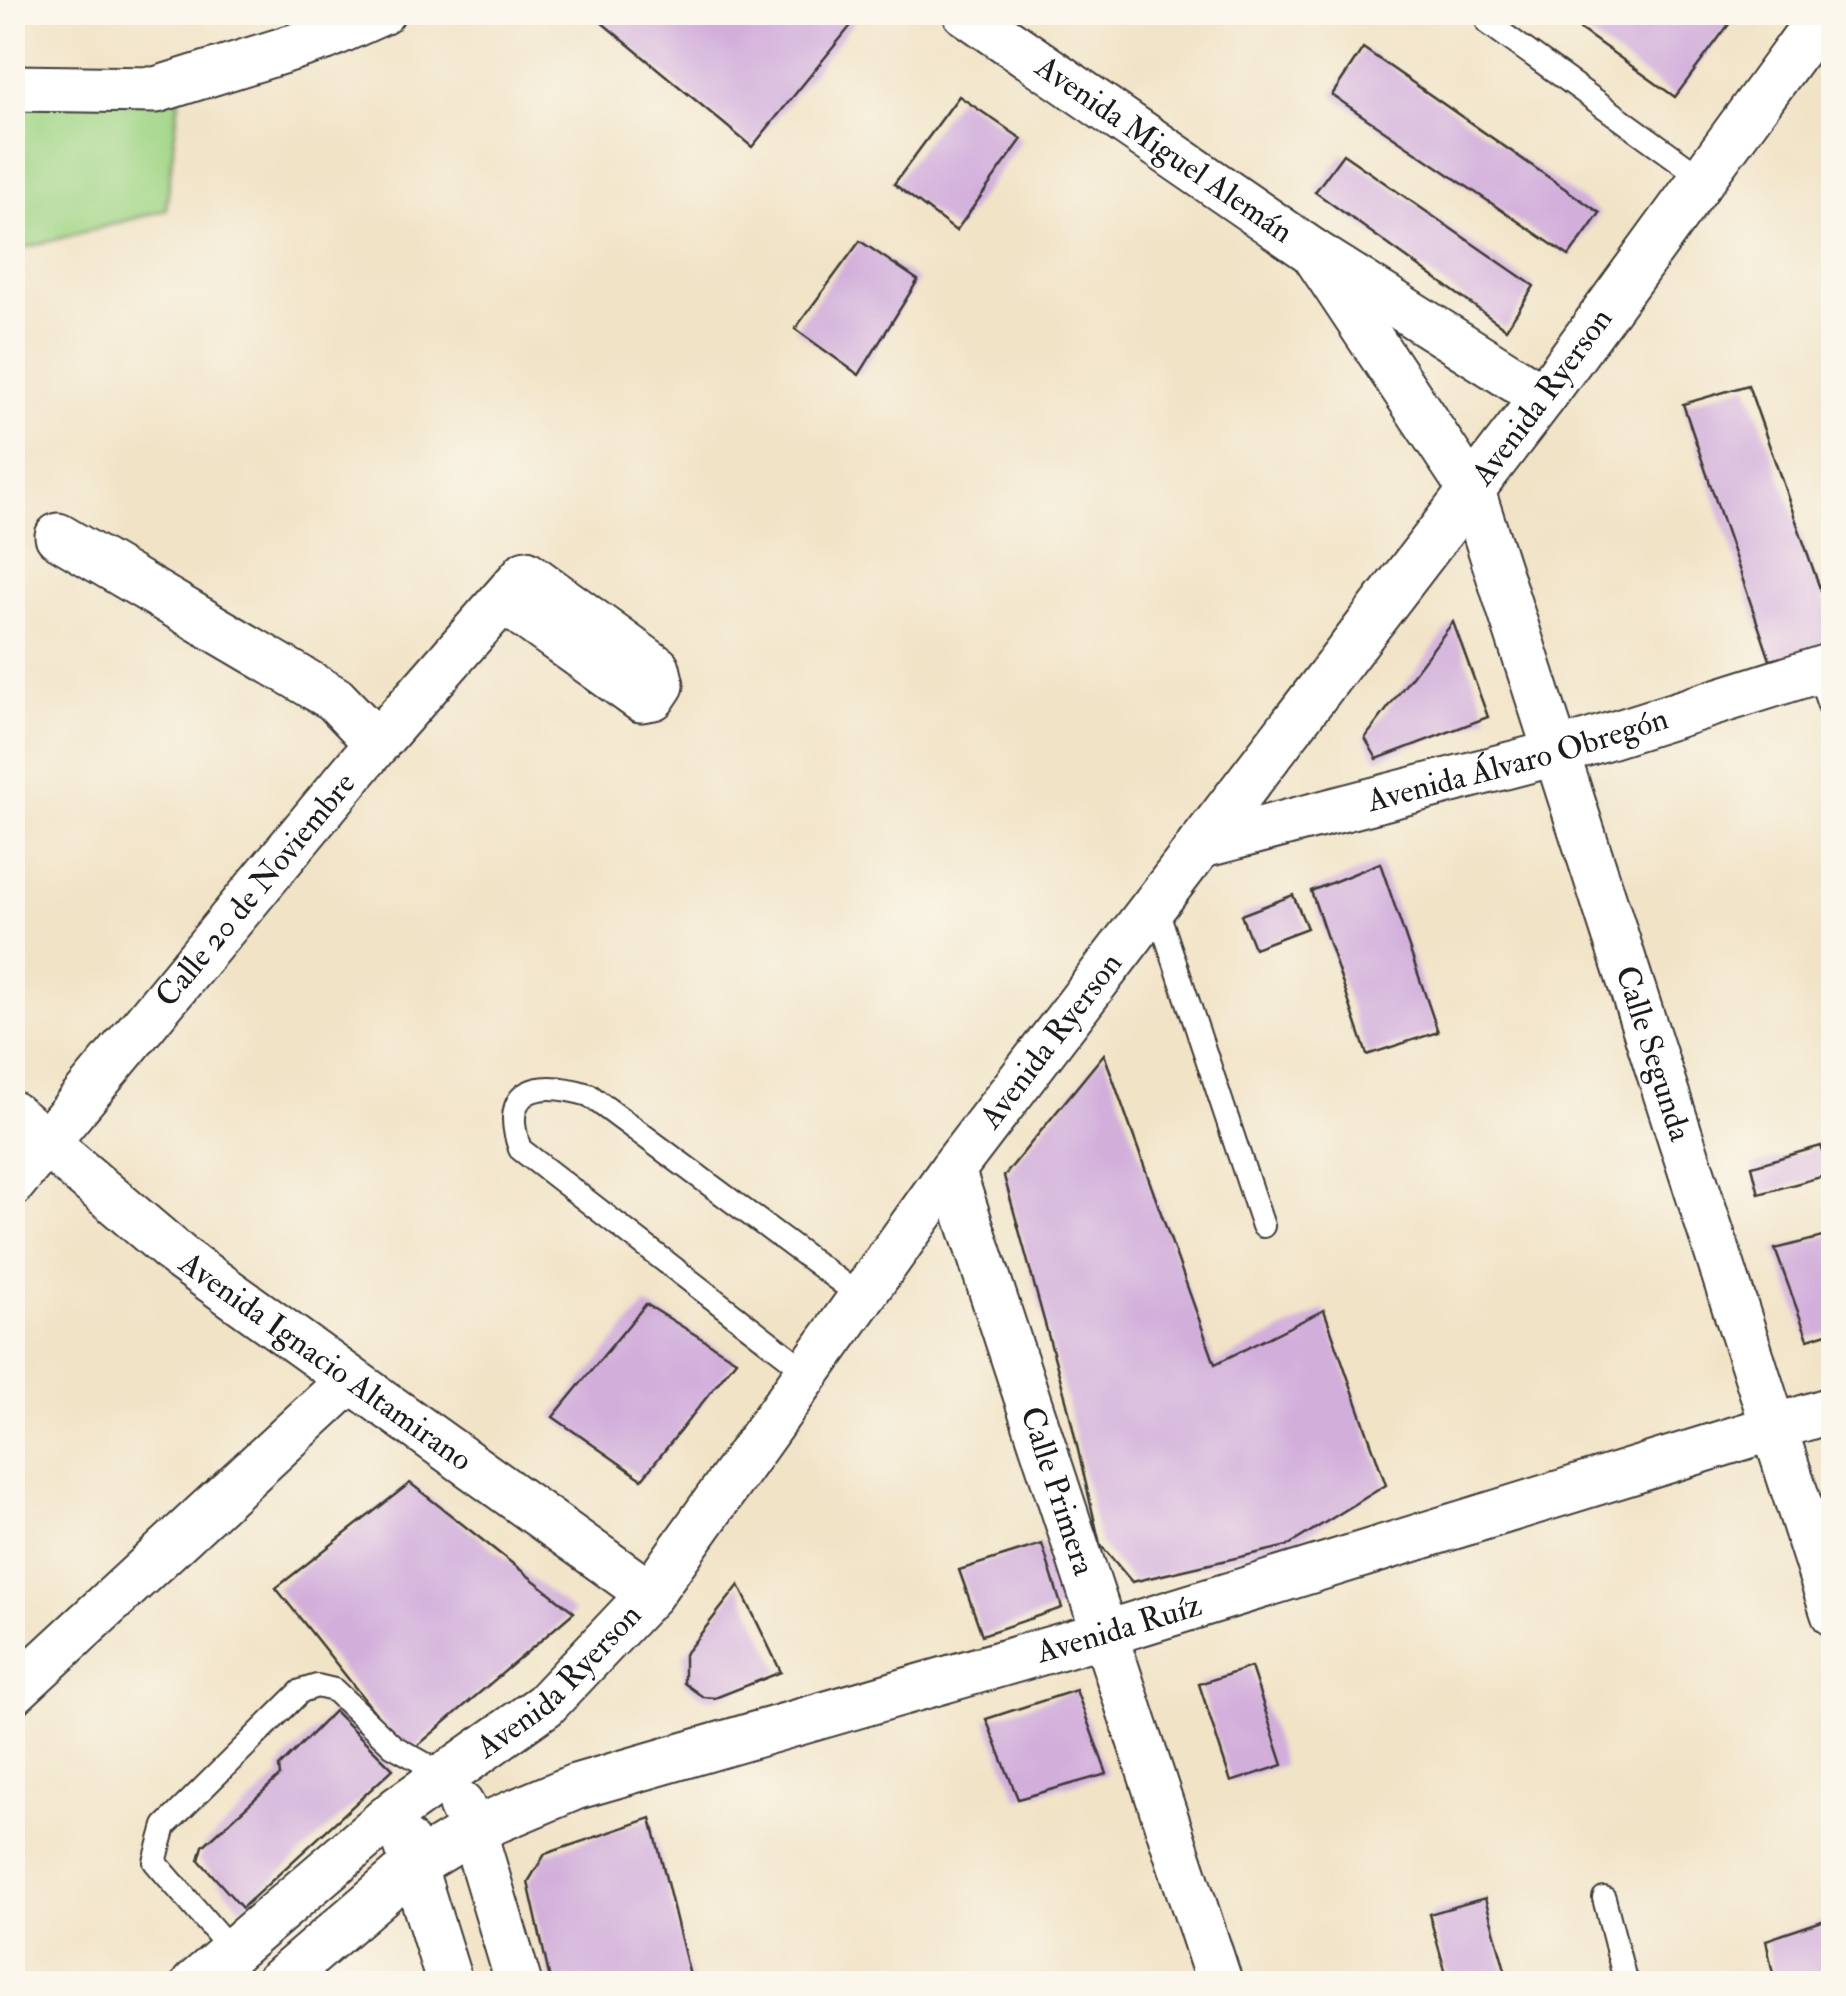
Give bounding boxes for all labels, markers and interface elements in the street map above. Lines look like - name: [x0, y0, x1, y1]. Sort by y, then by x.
- street label: Avenida Miguel Alemán: [1027, 46, 1301, 252]
- street label: Avenida Ryerson: [1462, 300, 1621, 494]
- street label: Avenida Álvaro Obregón: [1362, 699, 1673, 821]
- street label: Calle 20 de Noviembre: [147, 764, 364, 1015]
- street label: Avenida Ryerson: [970, 945, 1131, 1137]
- street label: Calle Segunda: [1606, 961, 1701, 1147]
- street label: Avenida Ignacio Altamirano: [171, 1243, 480, 1480]
- street label: Calle Primera: [1011, 1402, 1104, 1581]
- street label: Avenida Ruíz: [1031, 1585, 1206, 1673]
- street label: Avenida Ryerson: [468, 1596, 650, 1768]

